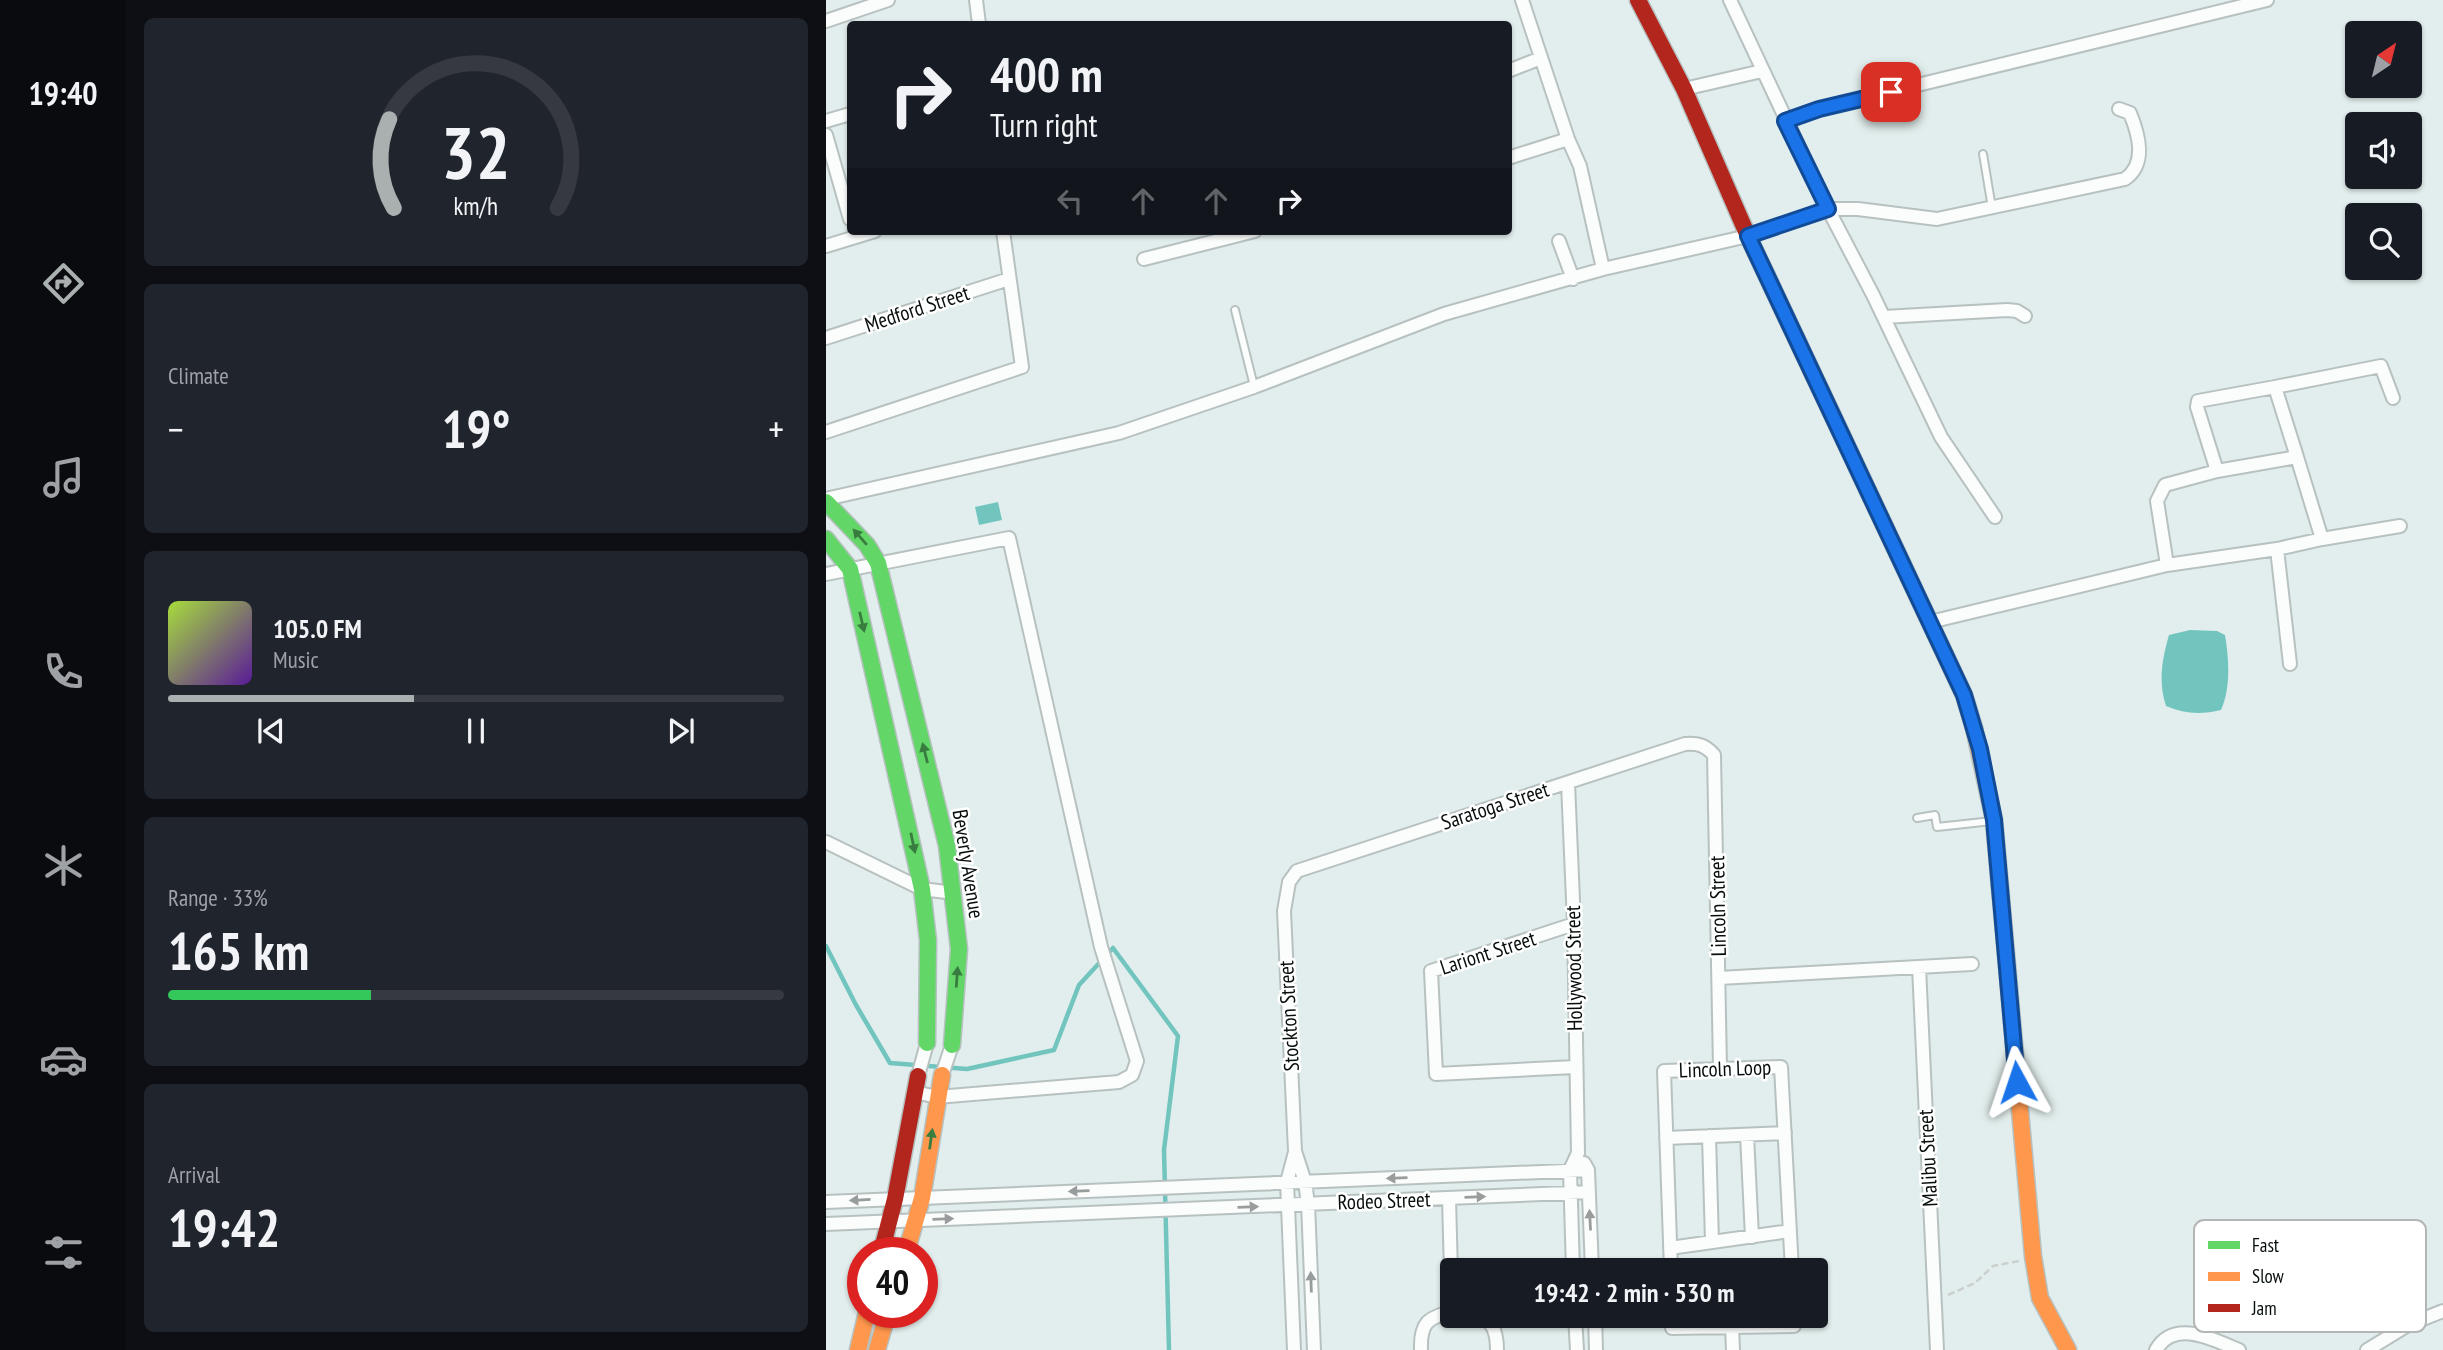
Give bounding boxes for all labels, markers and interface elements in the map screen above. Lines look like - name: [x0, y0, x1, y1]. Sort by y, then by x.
- north arrow: [2345, 21, 2422, 98]
- map controls: [2345, 21, 2422, 280]
- text: 400 m: [990, 42, 1103, 106]
- icon: right: [875, 49, 966, 140]
- pin: [1861, 62, 1921, 122]
- text: 19:40: [28, 72, 98, 114]
- icon: arrive: [1872, 73, 1910, 111]
- text: Turn right: [990, 104, 1098, 146]
- text: 32: [441, 105, 511, 199]
- button: sound: [2345, 112, 2422, 189]
- icon: left: [1051, 182, 1089, 220]
- icon: ahead: [1124, 182, 1162, 220]
- icon: ahead: [1197, 182, 1235, 220]
- icon: right: [1270, 182, 1308, 220]
- text: km/h: [454, 190, 498, 222]
- button: search: [2345, 203, 2422, 280]
- icon: directions: [39, 259, 88, 308]
- street label: Medford Street: [861, 279, 973, 338]
- text: Climate: [168, 361, 229, 390]
- text: 19°: [442, 395, 510, 462]
- text: −: [168, 404, 184, 453]
- text: +: [768, 404, 784, 453]
- icon: music: [39, 453, 88, 502]
- one-way arrow: [852, 528, 868, 546]
- one-way arrow: [857, 611, 868, 633]
- text: 105.0 FM: [273, 612, 362, 645]
- text: Music: [273, 645, 319, 674]
- icon: phone: [39, 647, 88, 696]
- icon: previous: [252, 712, 290, 750]
- icon: pause: [457, 712, 495, 750]
- icon: next: [662, 712, 700, 750]
- one-way arrow: [919, 742, 930, 764]
- street label: Saratoga Street: [1438, 775, 1552, 836]
- street label: Beverly Avenue: [947, 808, 990, 920]
- one-way arrow: [908, 832, 919, 854]
- icon: climate: [39, 841, 88, 890]
- street label: Lincoln Street: [1703, 855, 1732, 957]
- text: Range · 33%: [168, 883, 268, 912]
- street label: Hollywood Street: [1559, 905, 1588, 1031]
- text: 165 km: [168, 917, 309, 984]
- street label: Lariont Street: [1437, 924, 1539, 981]
- street label: Stockton Street: [1272, 960, 1305, 1072]
- one-way arrow: [952, 966, 963, 988]
- icon: car: [39, 1035, 88, 1084]
- position arrow: [1980, 1045, 2054, 1119]
- street label: Lincoln Loop: [1678, 1053, 1772, 1084]
- street label: Malibu Street: [1911, 1108, 1944, 1207]
- one-way arrow: [925, 1128, 936, 1150]
- text: Arrival: [168, 1160, 220, 1189]
- one-way arrow: [1386, 1172, 1408, 1183]
- street label: Rodeo Street: [1337, 1185, 1431, 1216]
- one-way arrow: [1068, 1186, 1090, 1197]
- one-way arrow: [1464, 1192, 1486, 1203]
- text: 19:42: [168, 1194, 280, 1261]
- one-way arrow: [849, 1195, 871, 1206]
- one-way arrow: [1237, 1201, 1259, 1212]
- one-way arrow: [1585, 1209, 1596, 1231]
- one-way arrow: [932, 1214, 954, 1225]
- legend: [2194, 1220, 2426, 1332]
- icon: filters: [39, 1228, 88, 1277]
- text: Fast: [2252, 1233, 2280, 1257]
- speed limit sign: 40: [847, 1237, 938, 1328]
- text: Slow: [2252, 1264, 2285, 1288]
- one-way arrow: [1305, 1271, 1316, 1293]
- text: 19:42 · 2 min · 530 m: [1534, 1276, 1734, 1309]
- text: Jam: [2251, 1296, 2277, 1320]

